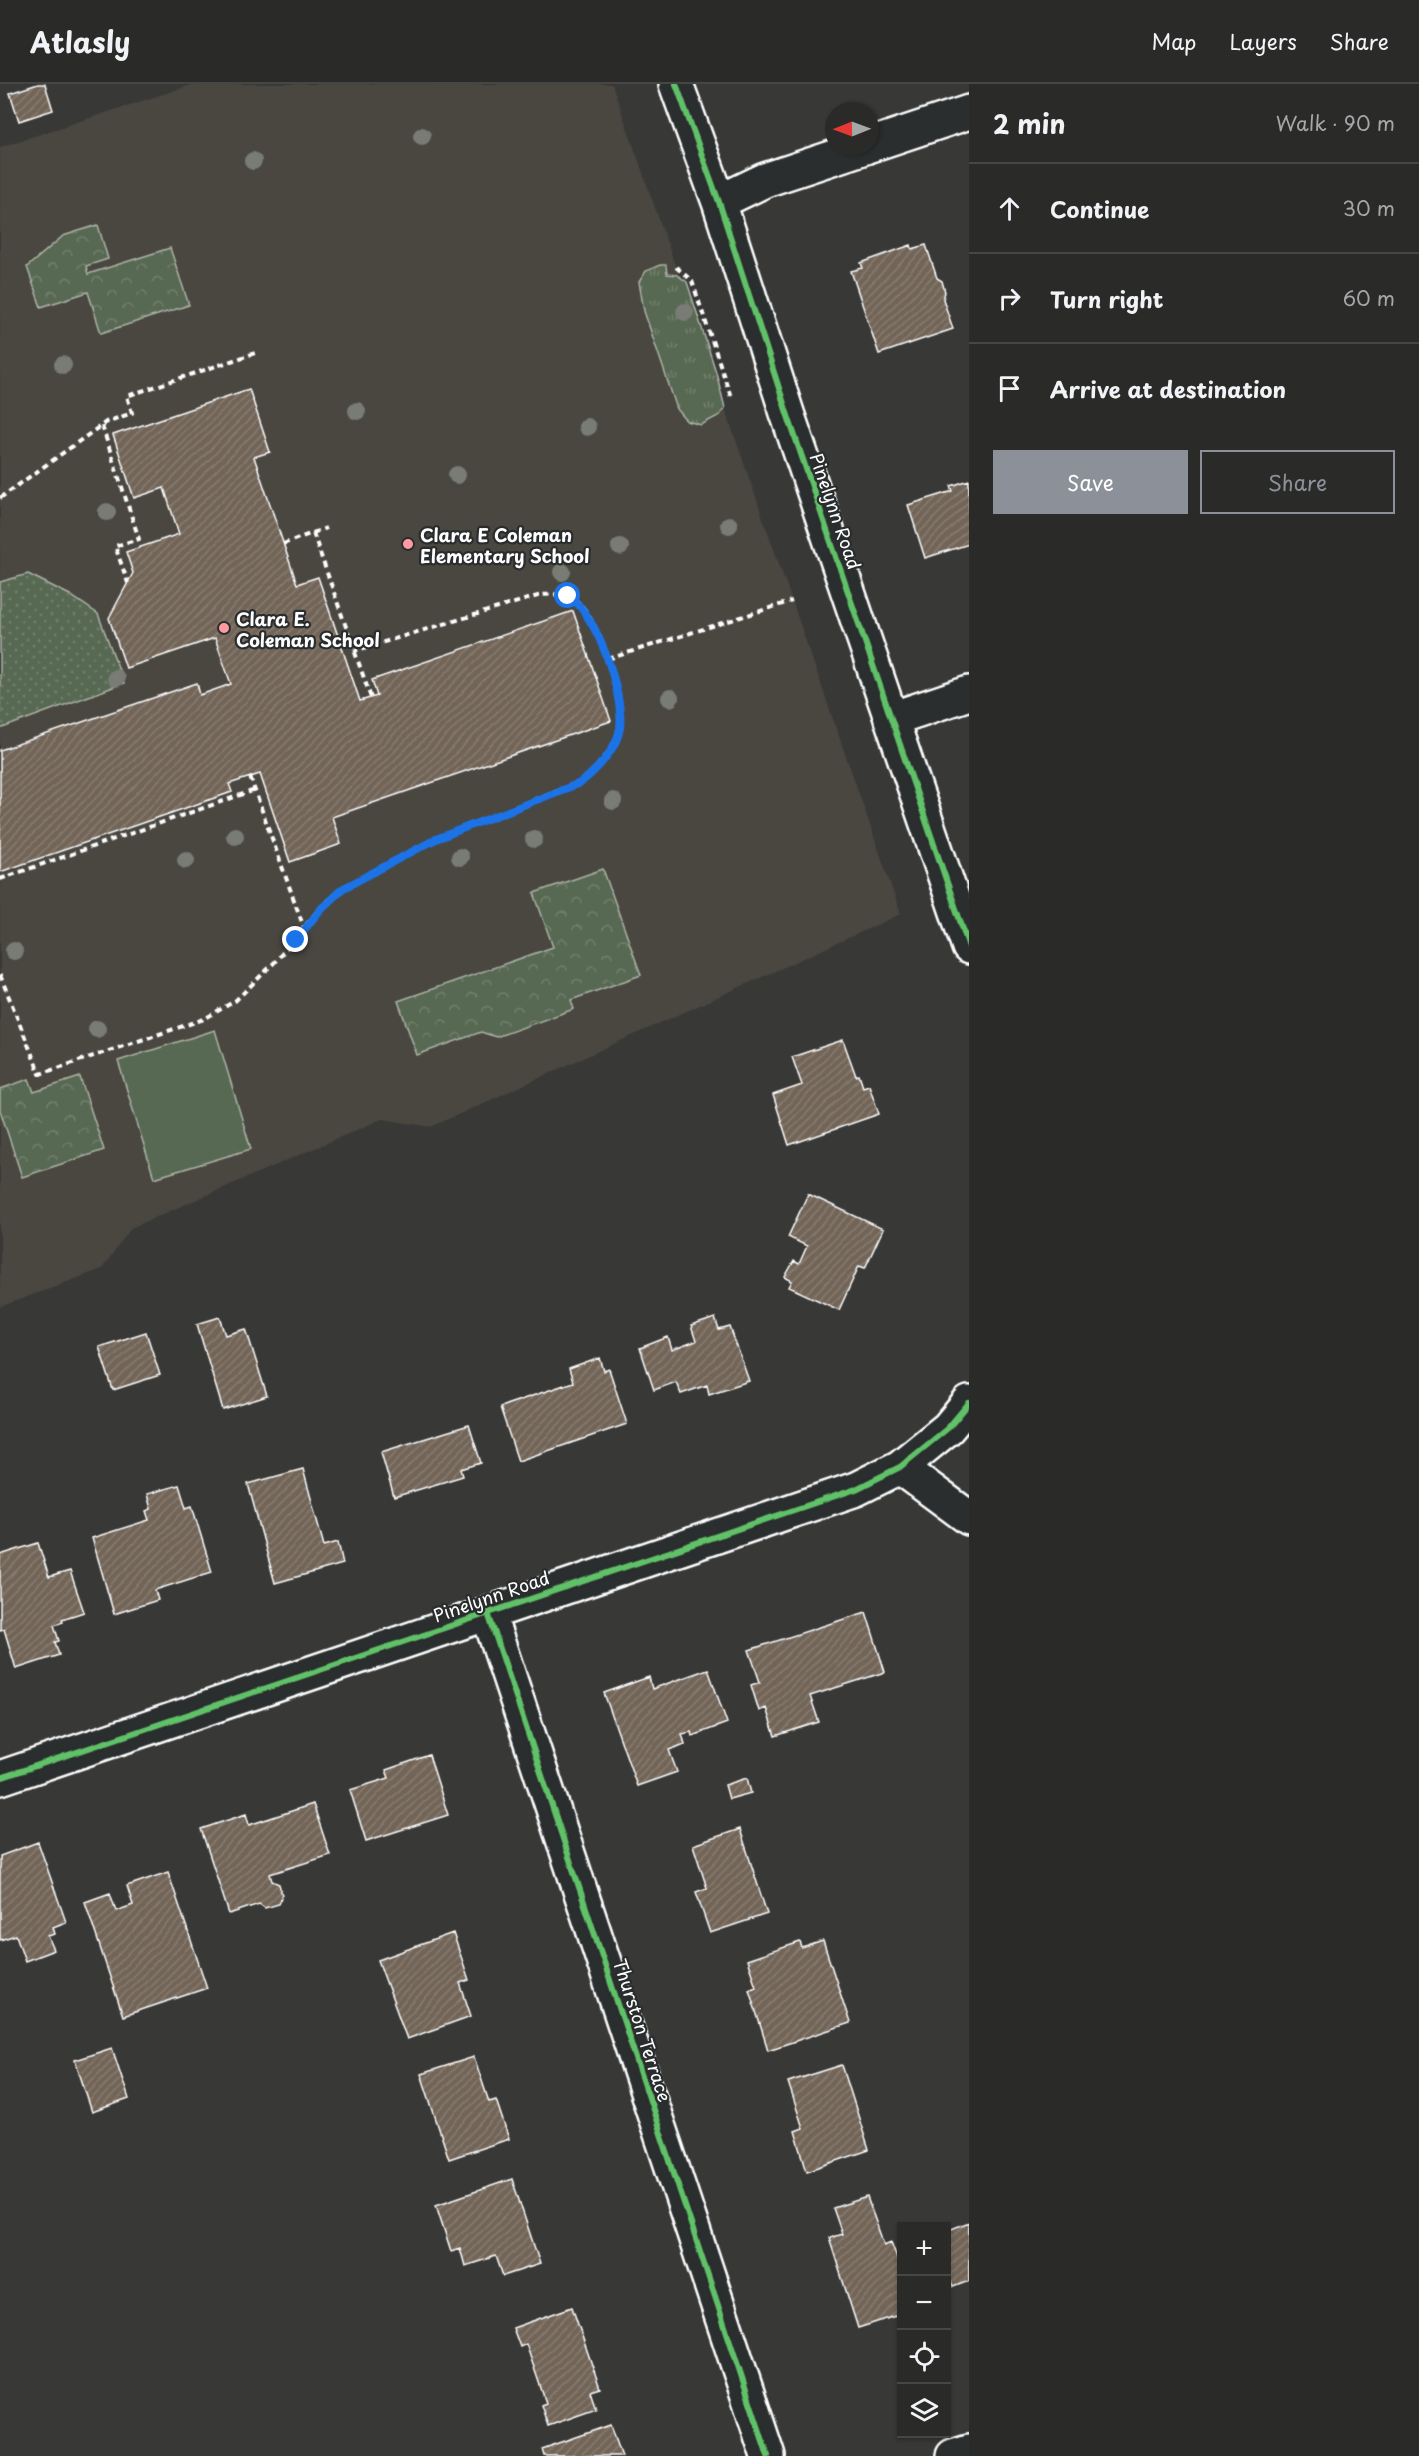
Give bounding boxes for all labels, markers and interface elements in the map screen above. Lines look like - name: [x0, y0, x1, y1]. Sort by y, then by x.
- text: Atlasly: [30, 20, 130, 63]
- text: Map: [1152, 25, 1196, 57]
- text: Layers: [1229, 25, 1297, 57]
- text: Share: [1330, 25, 1389, 57]
- north arrow: [825, 102, 879, 156]
- text: 2 min: [993, 104, 1066, 143]
- text: Walk · 90 m: [1276, 108, 1395, 138]
- icon: ahead: [993, 192, 1026, 225]
- text: Continue: [1050, 192, 1149, 225]
- text: 30 m: [1342, 193, 1395, 223]
- icon: right: [993, 282, 1026, 315]
- text: Turn right: [1050, 282, 1163, 315]
- text: 60 m: [1343, 283, 1395, 313]
- icon: arrive: [993, 372, 1026, 405]
- text: Arrive at destination: [1050, 372, 1286, 405]
- street label: Pinelynn Road: [803, 449, 869, 573]
- button: Save: [993, 450, 1188, 514]
- button: Share: [1200, 450, 1395, 514]
- place label: Clara E Coleman Elementary School: [420, 521, 590, 569]
- marker: Clara E Coleman Elementary School: [401, 537, 415, 551]
- route start: [554, 582, 580, 608]
- place label: Clara E. Coleman School: [236, 605, 380, 653]
- marker: Clara E. Coleman School: [217, 621, 231, 635]
- route end: [282, 926, 308, 952]
- street label: Pinelynn Road: [429, 1563, 553, 1629]
- street label: Thurston Terrace: [607, 1955, 679, 2105]
- map controls: [897, 2222, 951, 2438]
- button: +: [897, 2222, 951, 2276]
- button: −: [897, 2276, 951, 2330]
- button: locate: [897, 2330, 951, 2384]
- button: layers: [897, 2384, 951, 2438]

